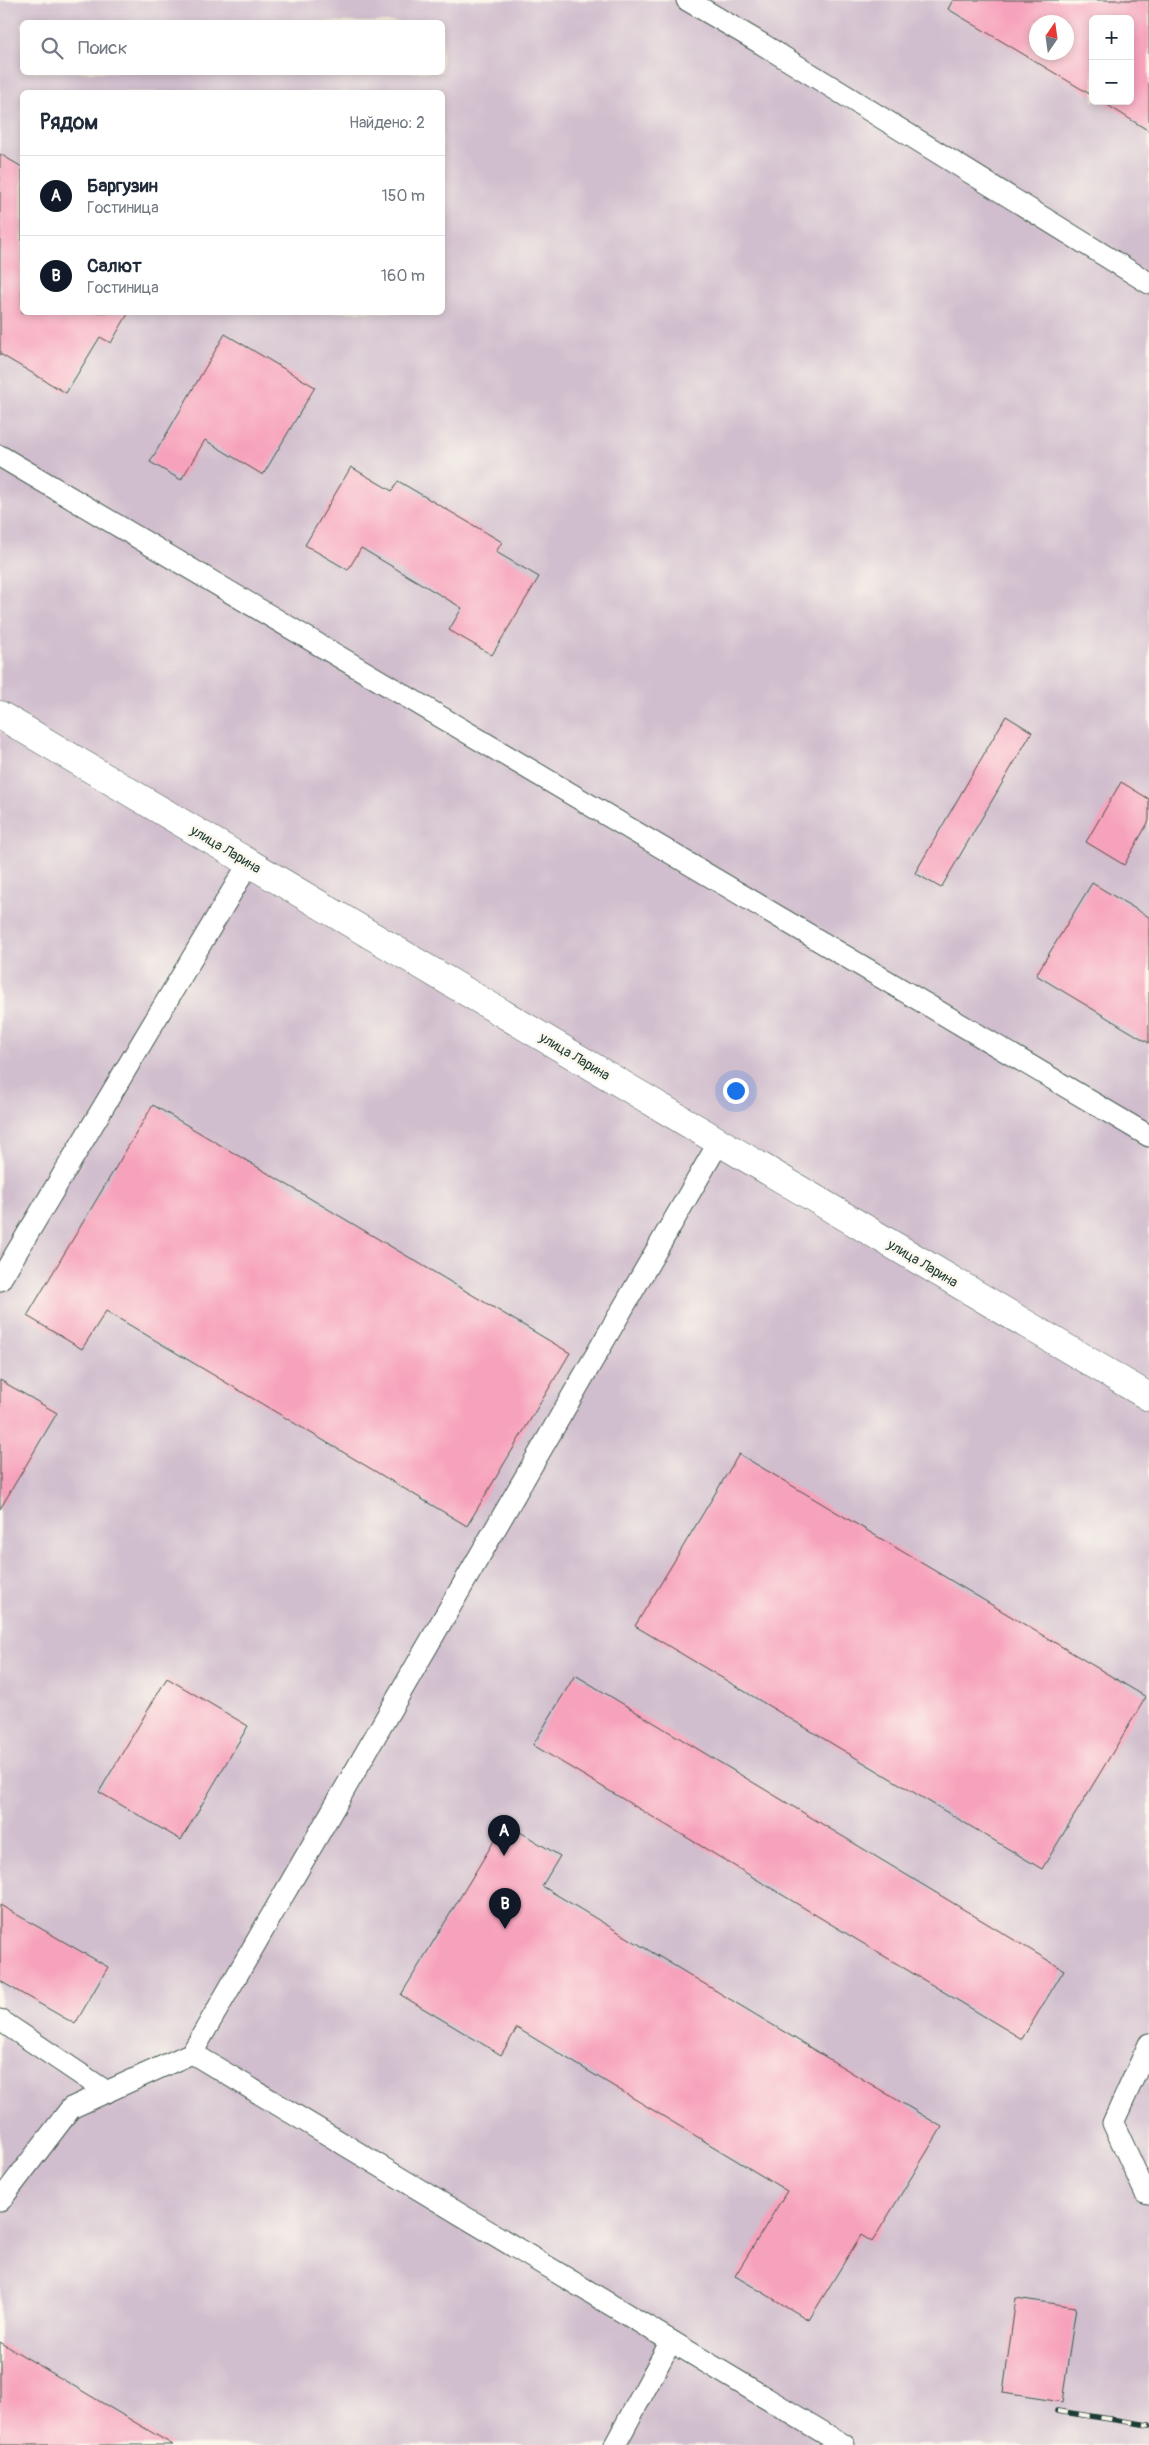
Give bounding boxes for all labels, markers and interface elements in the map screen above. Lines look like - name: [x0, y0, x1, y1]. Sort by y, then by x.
- north arrow: [1029, 15, 1074, 60]
- map controls: [1089, 15, 1134, 105]
- button: +: [1089, 15, 1134, 60]
- search box: [20, 20, 445, 75]
- icon: search: [38, 34, 66, 62]
- text: Поиск: [78, 36, 128, 60]
- button: −: [1089, 60, 1134, 105]
- text: Рядом: [40, 109, 98, 136]
- text: Найдено: 2: [349, 113, 425, 133]
- text: Баргузин: [87, 174, 158, 198]
- text: A: [51, 186, 61, 206]
- text: 150 m: [381, 186, 425, 206]
- text: Гостиница: [87, 198, 159, 218]
- text: Салют: [87, 254, 142, 278]
- text: B: [51, 266, 61, 286]
- text: 160 m: [381, 266, 425, 286]
- text: Гостиница: [87, 278, 159, 298]
- street label: улица Ларина: [187, 821, 264, 877]
- street label: улица Ларина: [536, 1028, 613, 1084]
- your location: [723, 1078, 749, 1104]
- street label: улица Ларина: [884, 1235, 961, 1291]
- pin: A: [488, 1815, 520, 1856]
- pin: B: [489, 1888, 521, 1929]

